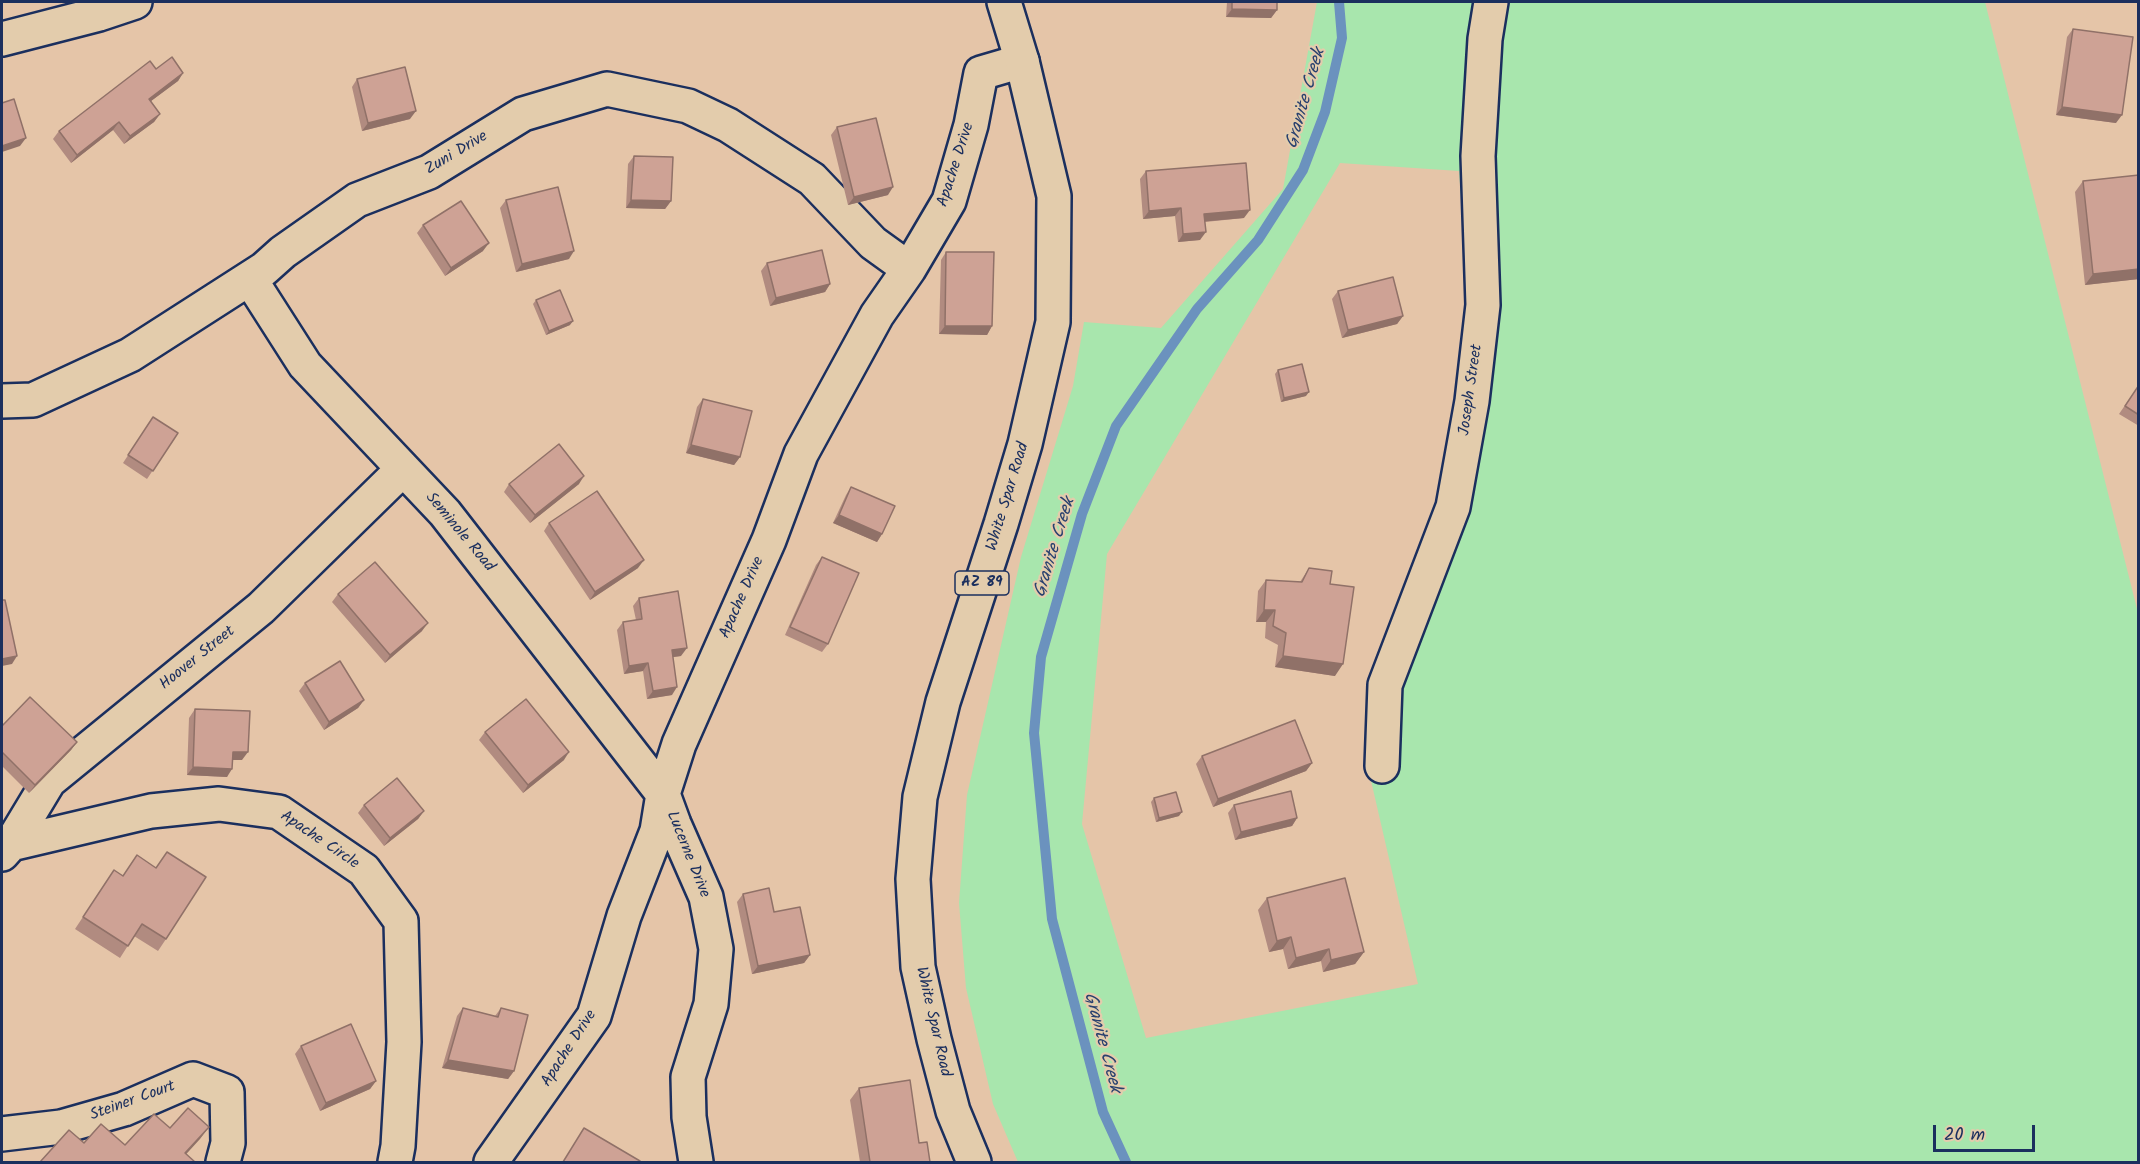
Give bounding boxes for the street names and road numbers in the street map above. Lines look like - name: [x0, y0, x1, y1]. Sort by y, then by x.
- street label: Apache Drive: [934, 120, 980, 210]
- street label: Zuni Drive: [422, 128, 492, 180]
- street label: Joseph Street: [1456, 343, 1488, 437]
- street label: White Spar Road: [983, 441, 1035, 553]
- street label: Seminole Road: [420, 489, 498, 577]
- street label: Apache Drive: [716, 554, 770, 642]
- road number: AZ 89: [955, 571, 1009, 595]
- street label: Hoover Street: [156, 623, 240, 695]
- street label: Apache Circle: [276, 808, 362, 874]
- street label: Lucerne Drive: [661, 809, 713, 901]
- street label: White Spar Road: [910, 965, 954, 1079]
- street label: Apache Drive: [538, 1007, 602, 1091]
- street label: Steiner Court: [88, 1078, 178, 1126]

